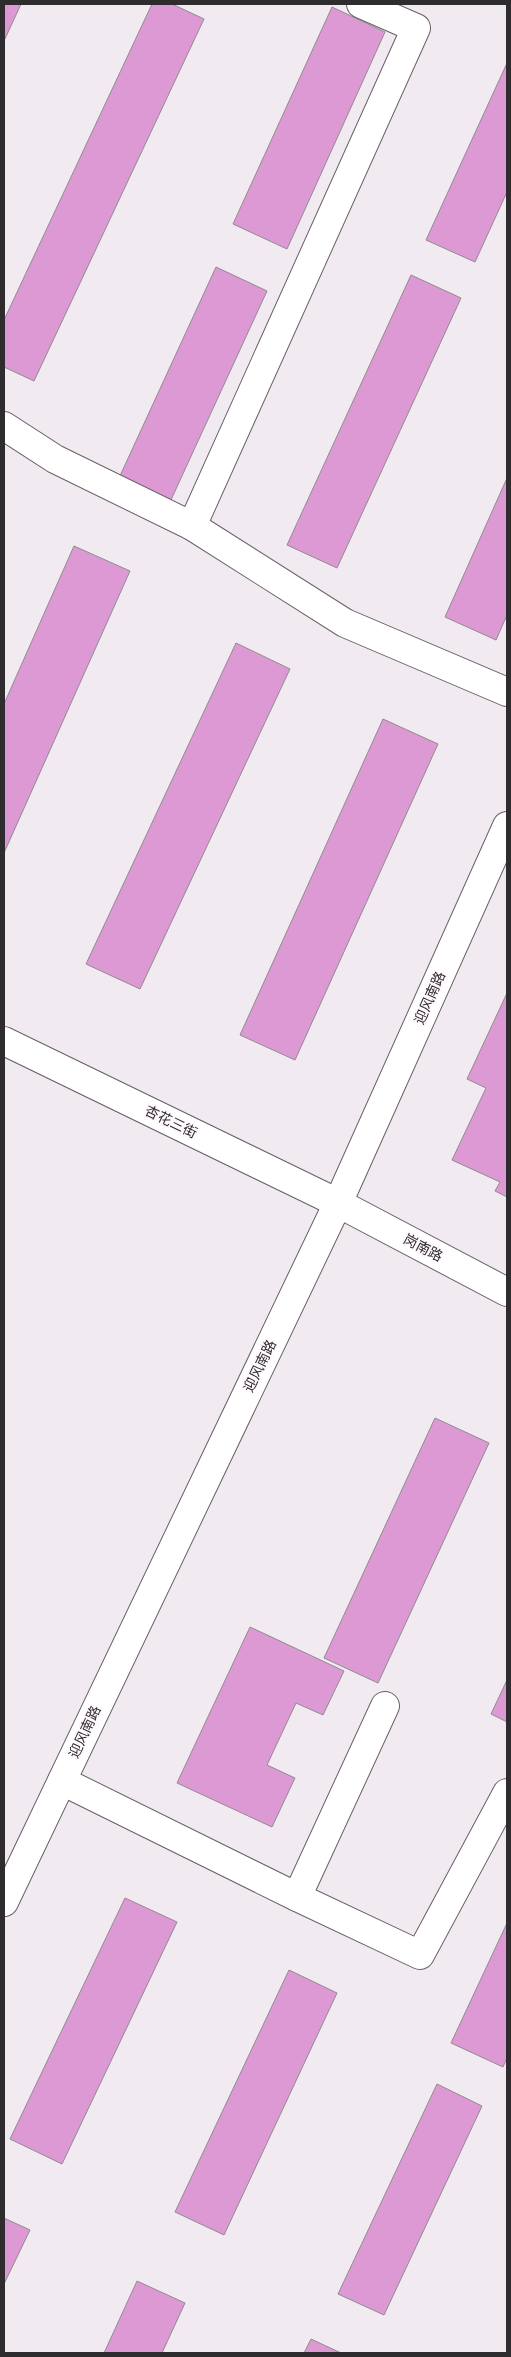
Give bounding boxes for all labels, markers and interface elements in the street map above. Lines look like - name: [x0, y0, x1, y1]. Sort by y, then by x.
- street label: 迎风南路: [411, 969, 449, 1027]
- street label: 杏花三街: [142, 1102, 200, 1142]
- street label: 岗南路: [400, 1231, 446, 1265]
- street label: 迎风南路: [240, 1337, 280, 1395]
- street label: 迎风南路: [65, 1703, 105, 1761]

